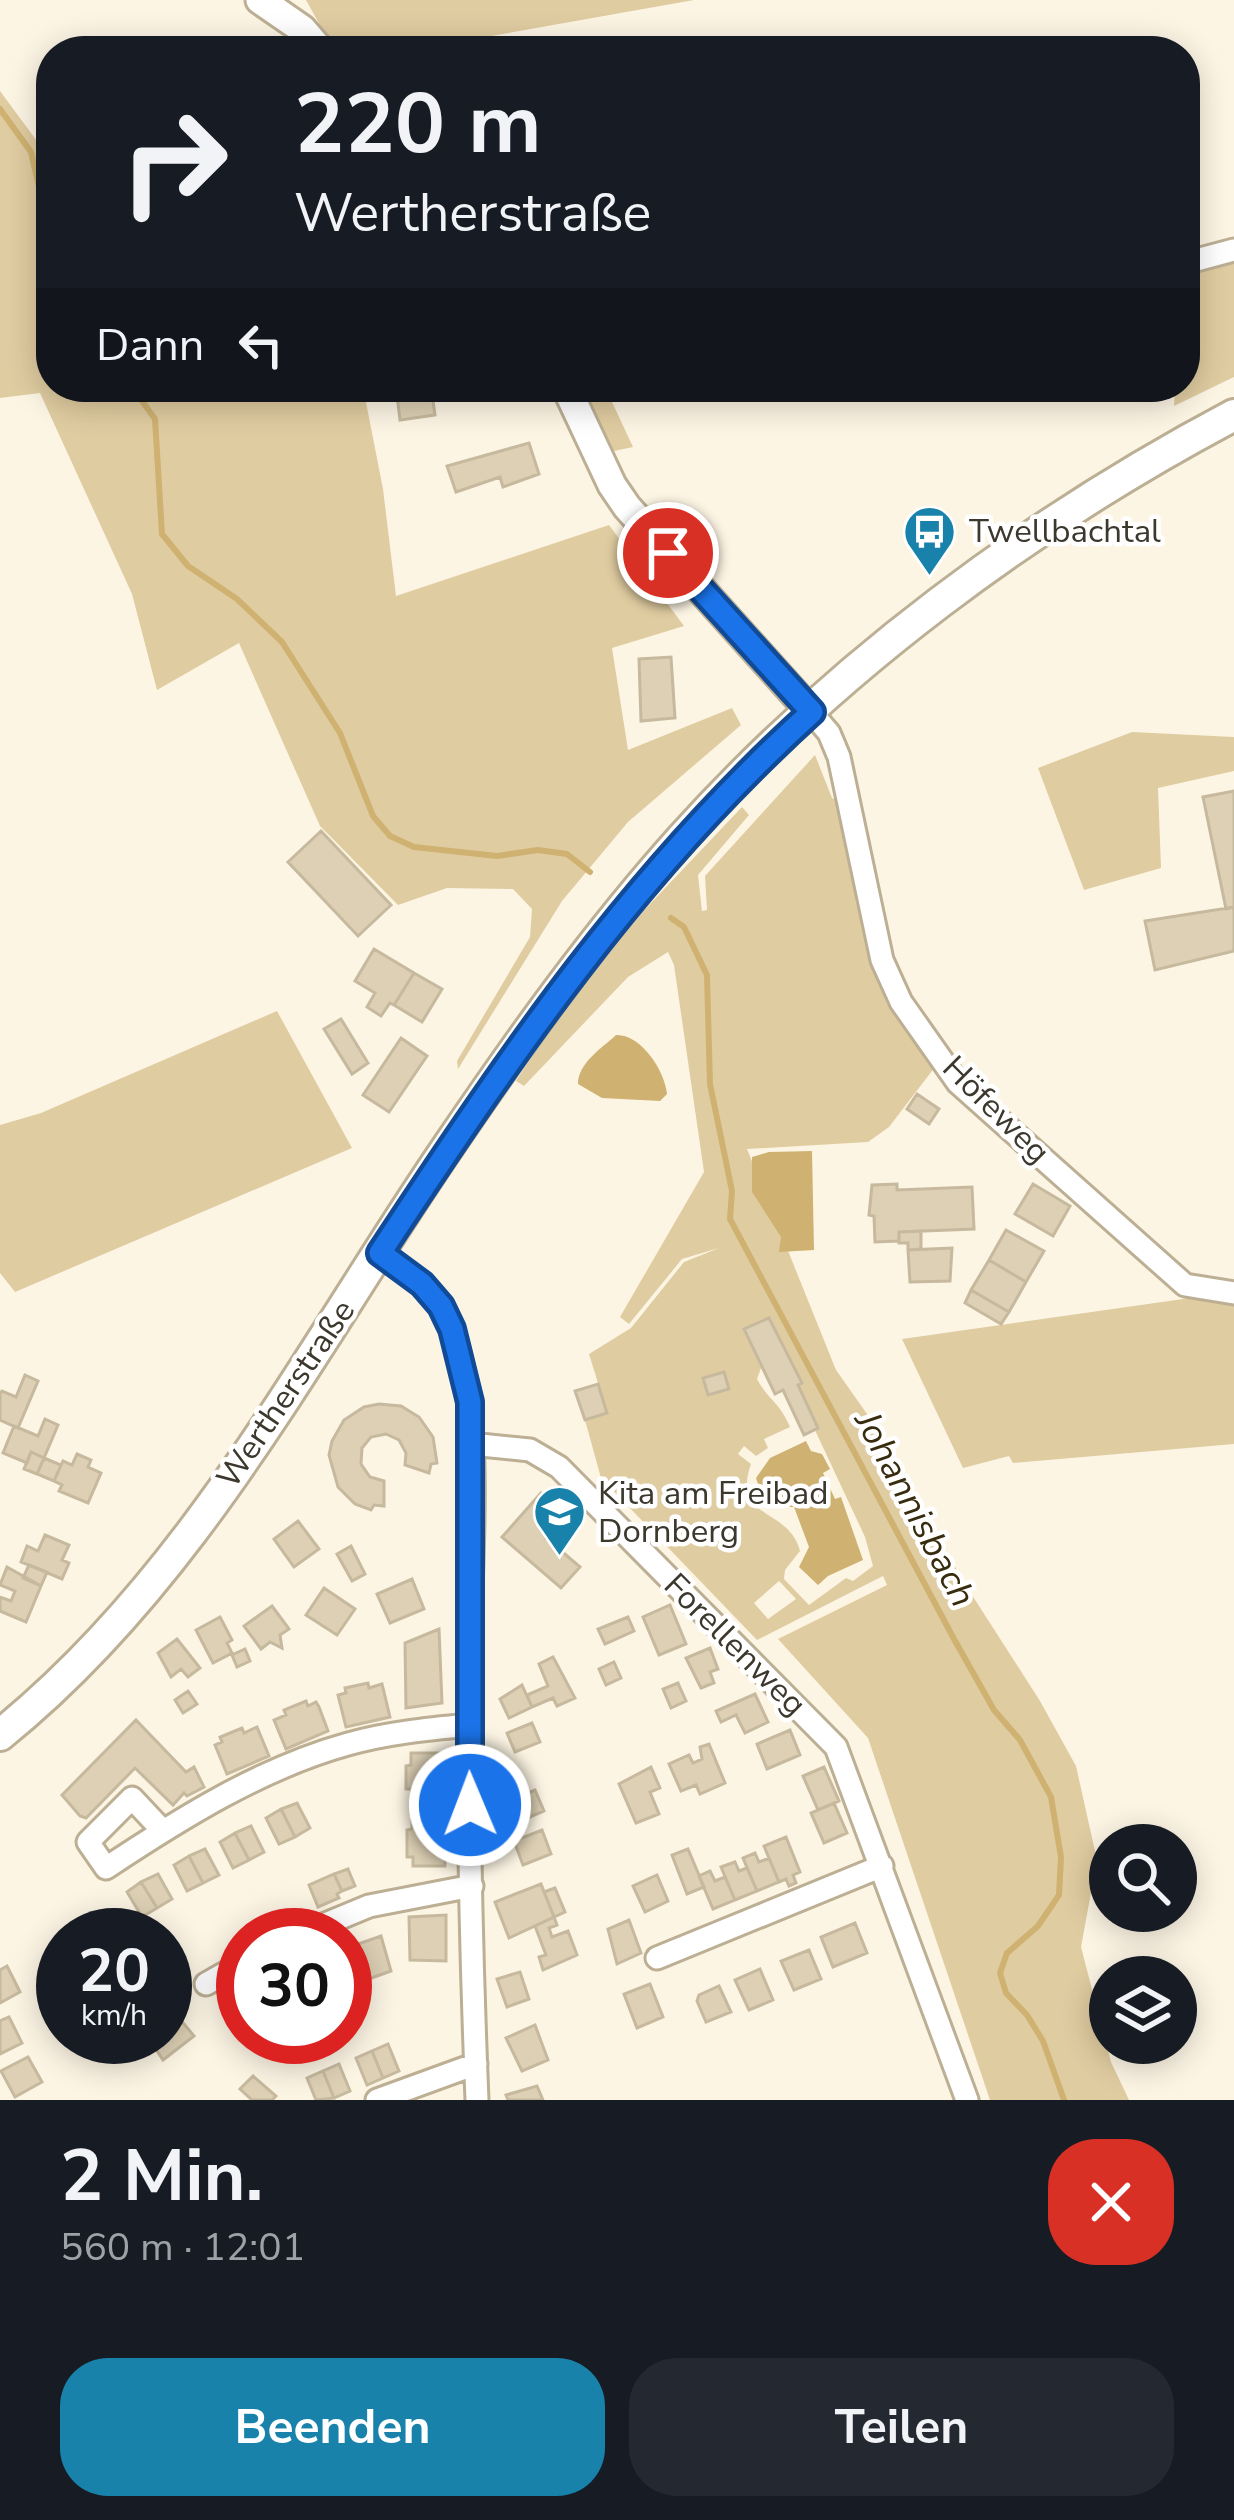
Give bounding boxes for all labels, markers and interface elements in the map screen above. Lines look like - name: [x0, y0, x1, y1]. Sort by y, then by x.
- text: 220 m: [294, 67, 542, 182]
- icon: right: [96, 84, 252, 240]
- text: Wertherstraße: [294, 176, 651, 250]
- icon: left: [228, 312, 294, 378]
- text: Dann: [96, 315, 204, 376]
- pin: [617, 502, 719, 604]
- bus stop icon: Twellbachtal: [902, 503, 958, 577]
- place label: Twellbachtal: [969, 509, 1161, 554]
- icon: arrive: [635, 520, 701, 586]
- street label: Höfeweg: [932, 1046, 1060, 1174]
- street label: Wertherstraße: [206, 1291, 366, 1497]
- water label: Johannisbach: [842, 1401, 987, 1615]
- place label: Kita am Freibad Dornberg: [598, 1471, 829, 1554]
- school or university icon: Kita am Freibad Dornberg: [531, 1484, 587, 1558]
- street label: Forellenweg: [654, 1564, 816, 1726]
- position arrow: [407, 1742, 533, 1868]
- map controls: [1089, 1824, 1197, 2064]
- button: search: [1089, 1824, 1197, 1932]
- speed limit sign: 30: [216, 1908, 372, 2064]
- text: 20: [78, 1930, 150, 2012]
- button: layers: [1089, 1956, 1197, 2064]
- text: km/h: [81, 1995, 147, 2036]
- text: 2 Min.: [60, 2127, 263, 2225]
- button: close: [1048, 2139, 1174, 2265]
- text: 560 m · 12:01: [60, 2221, 305, 2274]
- button: Beenden: [60, 2358, 605, 2496]
- button: Teilen: [629, 2358, 1174, 2496]

